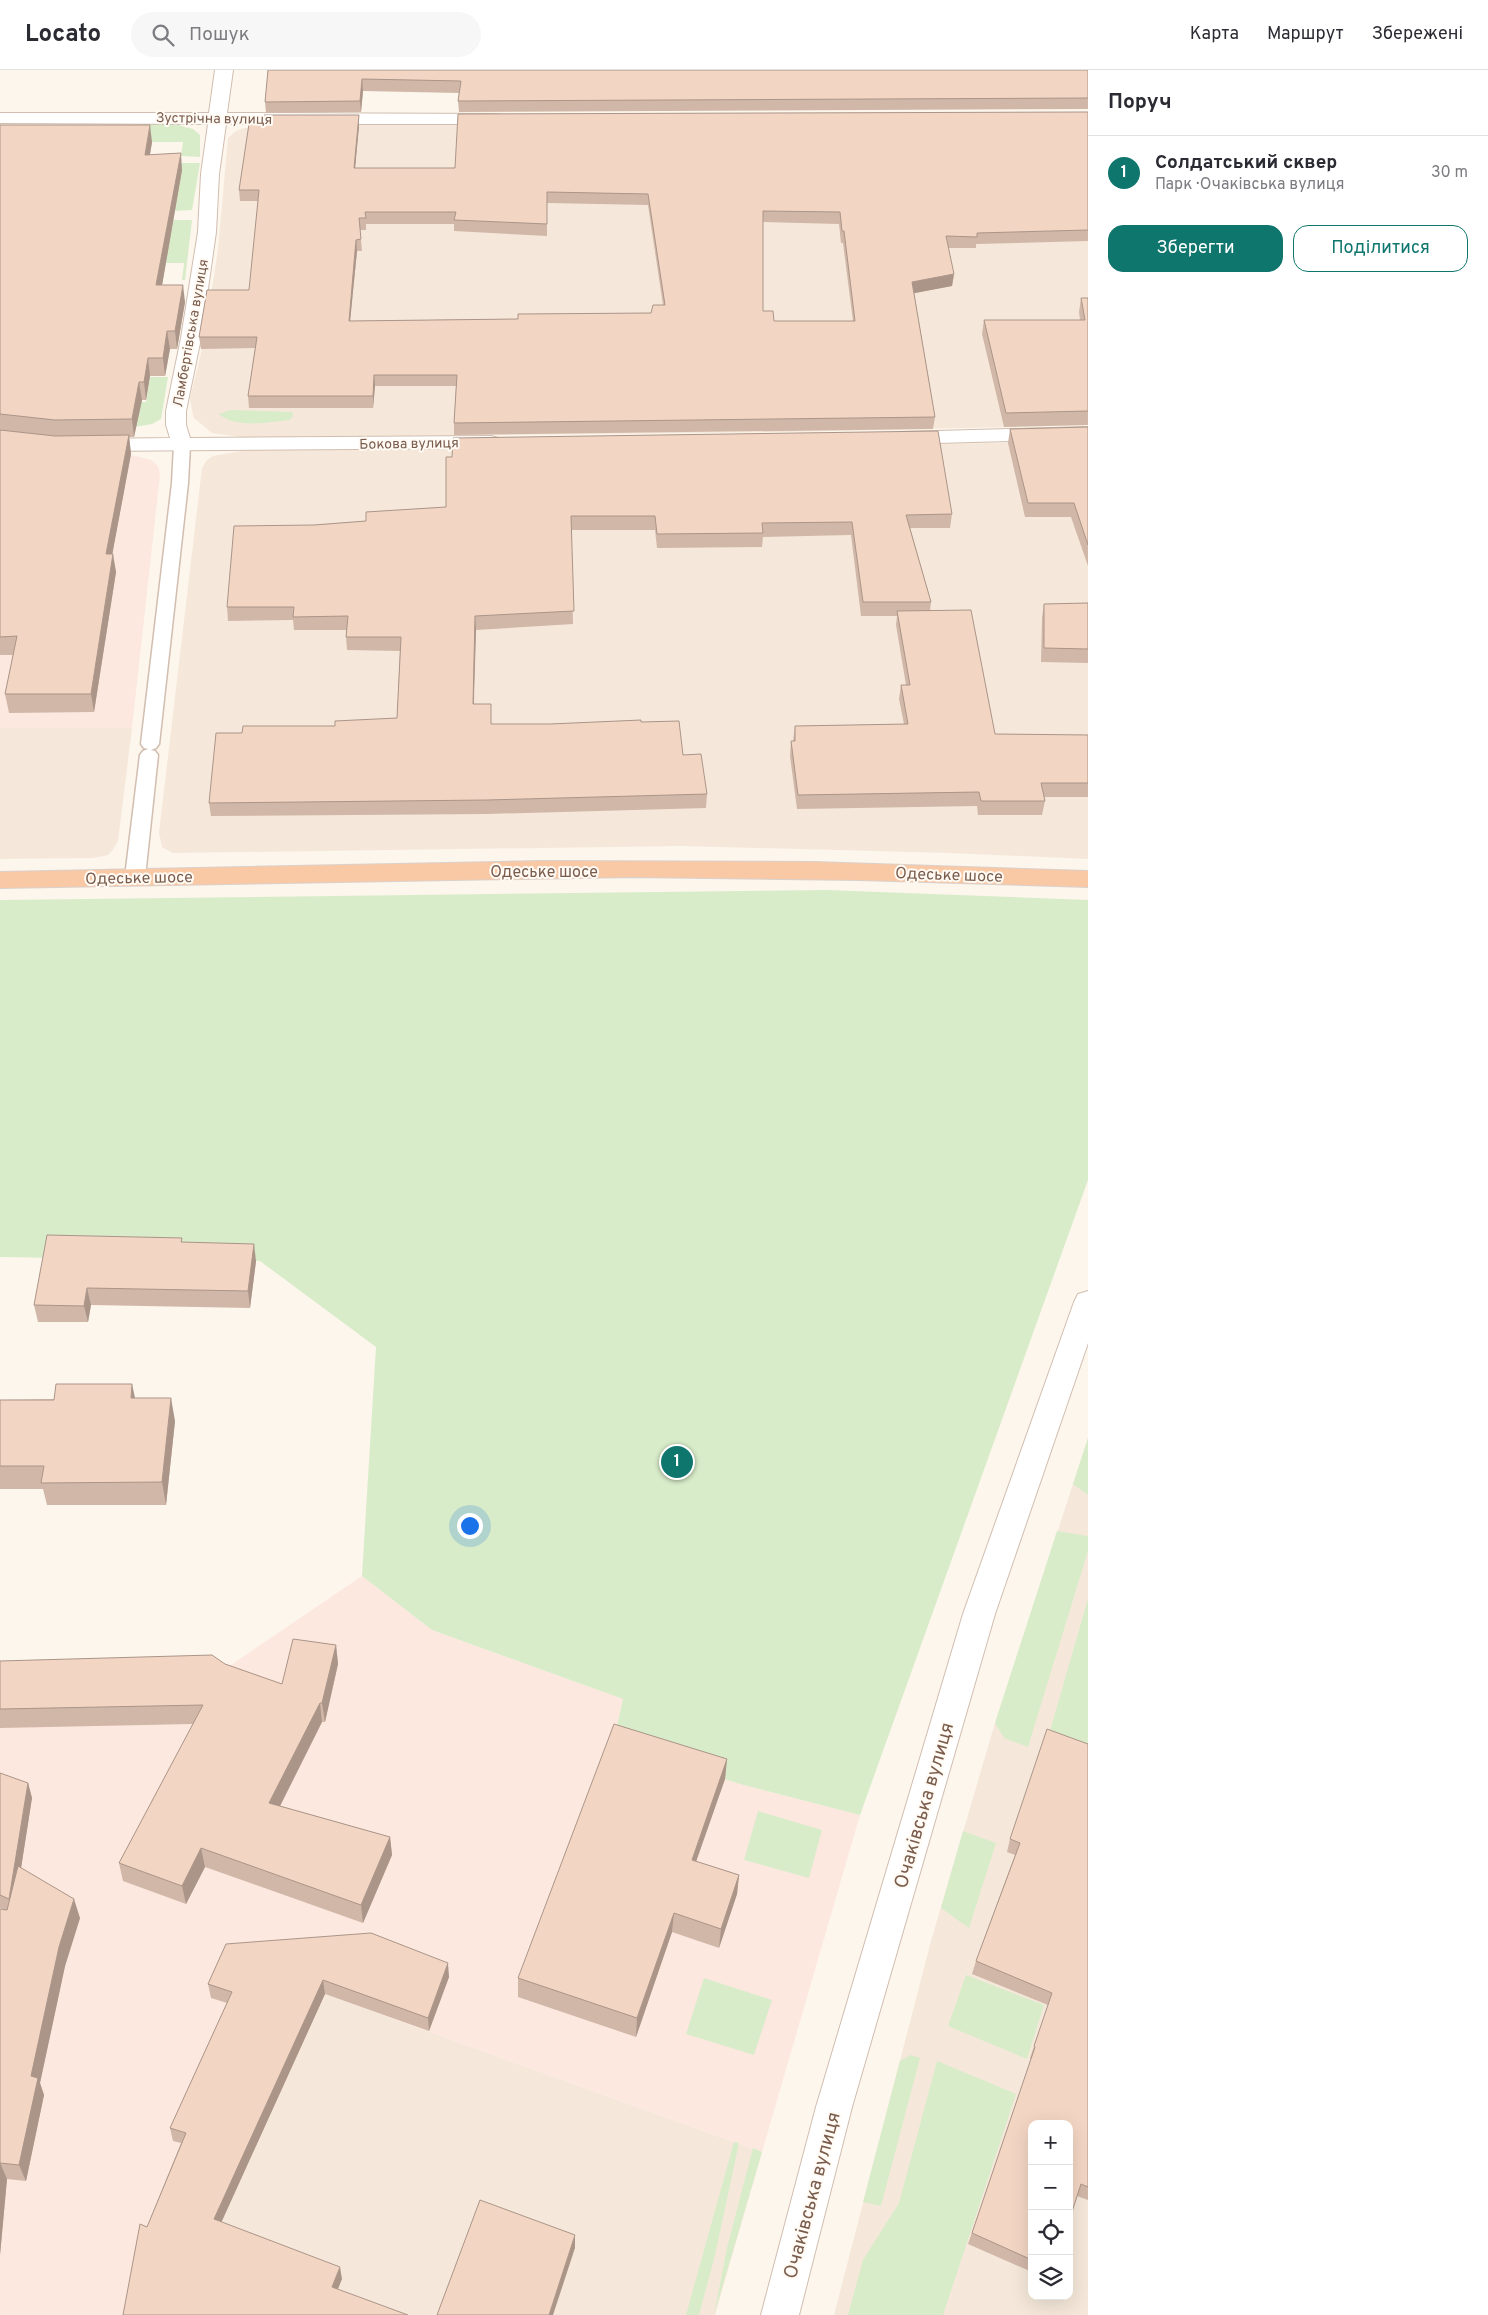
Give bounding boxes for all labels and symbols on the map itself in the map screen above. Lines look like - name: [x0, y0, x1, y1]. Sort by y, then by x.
- street label: Зустрічна вулиця: [156, 110, 272, 129]
- street label: Ламбертівська вулиця: [170, 258, 213, 409]
- street label: Бокова вулиця: [359, 435, 459, 454]
- street label: Одеське шосе: [490, 863, 598, 883]
- street label: Одеське шосе: [895, 864, 1003, 888]
- street label: Одеське шосе: [85, 868, 193, 890]
- pin: 1: [661, 1443, 693, 1481]
- your location: [457, 1513, 483, 1539]
- street label: Очаківська вулиця: [890, 1720, 960, 1891]
- street label: Очаківська вулиця: [779, 2110, 847, 2282]

